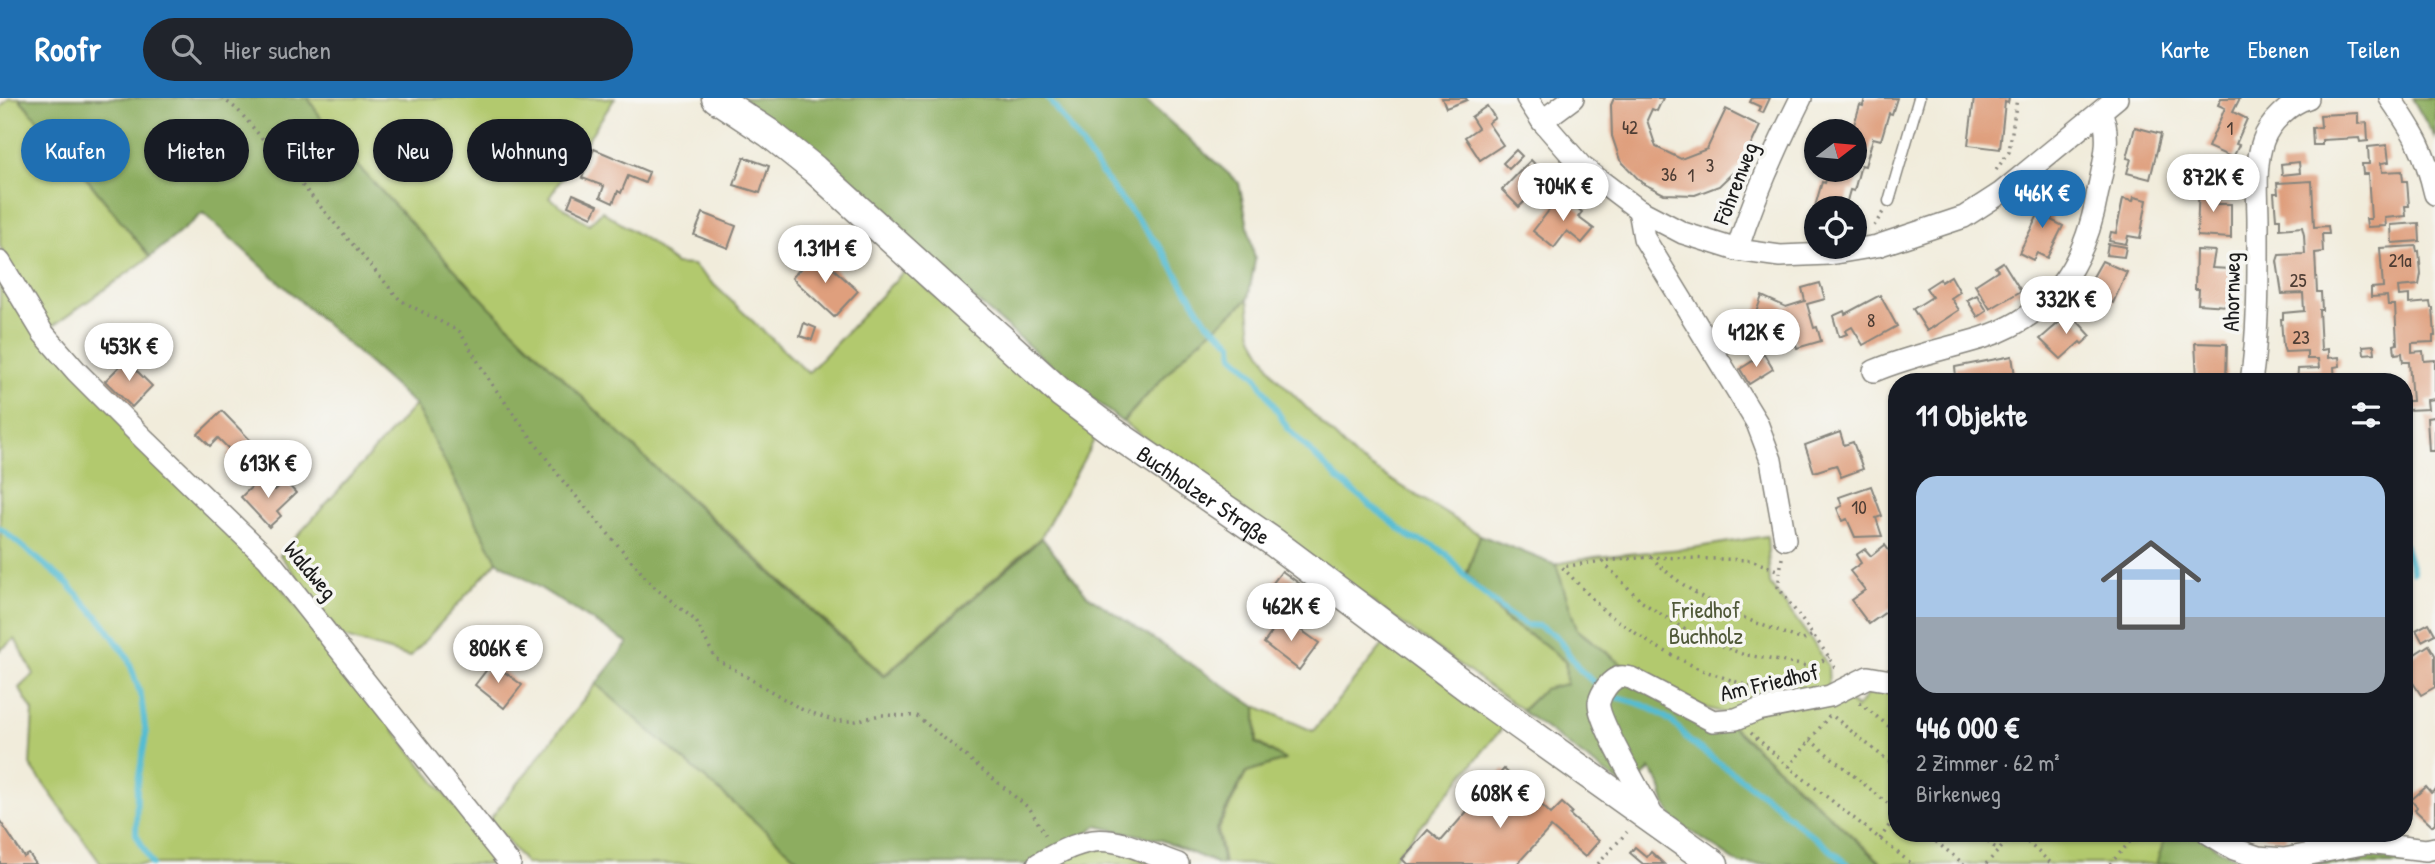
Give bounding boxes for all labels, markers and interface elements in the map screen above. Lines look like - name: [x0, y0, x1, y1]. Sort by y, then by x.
- search box: [143, 18, 633, 81]
- text: Roofr: [35, 27, 101, 71]
- icon: search: [167, 30, 205, 68]
- text: Hier suchen: [223, 32, 331, 67]
- text: Karte: [2161, 33, 2210, 65]
- text: Ebenen: [2248, 33, 2309, 65]
- text: Teilen: [2347, 33, 2400, 65]
- house number: 42: [1622, 114, 1638, 140]
- house number: 1: [2227, 115, 2234, 141]
- chip: Kaufen: [21, 119, 130, 182]
- chip: Mieten: [144, 119, 249, 182]
- chip: Filter: [263, 119, 359, 182]
- chip: Neu: [373, 119, 453, 182]
- chip: Wohnung: [467, 119, 592, 182]
- north arrow: [1804, 119, 1867, 182]
- map controls: [1804, 119, 1867, 259]
- street label: Föhrenweg: [1705, 137, 1765, 230]
- house number: 3: [1706, 152, 1714, 178]
- pin: 872K €: [2156, 155, 2270, 214]
- house number: 36: [1661, 161, 1677, 187]
- text: 872K €: [2183, 161, 2243, 192]
- house number: 1: [1688, 162, 1695, 188]
- pin: 704K €: [1506, 164, 1620, 223]
- text: 704K €: [1534, 170, 1592, 201]
- pin: 446K €: [1985, 170, 2099, 230]
- text: 446K €: [2015, 177, 2069, 208]
- button: locate: [1804, 196, 1867, 259]
- pin: 1.31M €: [760, 226, 890, 285]
- text: 1.31M €: [794, 232, 856, 263]
- house number: 21a: [2388, 247, 2412, 273]
- street label: Ahornweg: [2215, 252, 2247, 332]
- house number: 25: [2290, 267, 2306, 293]
- pin: 332K €: [2009, 276, 2123, 336]
- text: 332K €: [2036, 283, 2096, 314]
- house number: 8: [1867, 307, 1875, 333]
- pin: 412K €: [1699, 310, 1813, 369]
- text: 412K €: [1728, 316, 1784, 347]
- pin: 453K €: [72, 324, 186, 383]
- house number: 23: [2292, 324, 2310, 350]
- text: 453K €: [100, 330, 158, 361]
- text: 11 Objekte: [1916, 395, 2027, 435]
- icon: filters: [2347, 396, 2385, 434]
- street label: Buchholzer Straße: [1131, 438, 1277, 551]
- pin: 613K €: [211, 440, 325, 500]
- text: 613K €: [240, 447, 296, 478]
- house number: 10: [1851, 494, 1867, 520]
- icon: home: [2088, 522, 2214, 648]
- street label: Waldweg: [277, 534, 345, 606]
- pin: 462K €: [1234, 584, 1348, 643]
- text: 462K €: [1263, 590, 1319, 621]
- park label: Friedhof Buchholz: [1669, 594, 1743, 651]
- pin: 806K €: [441, 626, 555, 685]
- text: 806K €: [469, 632, 527, 663]
- street label: Am Friedhof: [1717, 655, 1822, 708]
- text: 446 000 €: [1916, 707, 2019, 747]
- text: 2 Zimmer · 62 m²: [1916, 747, 2060, 778]
- pin: 608K €: [1443, 770, 1557, 830]
- text: 608K €: [1471, 777, 1529, 808]
- text: Birkenweg: [1916, 778, 2001, 809]

